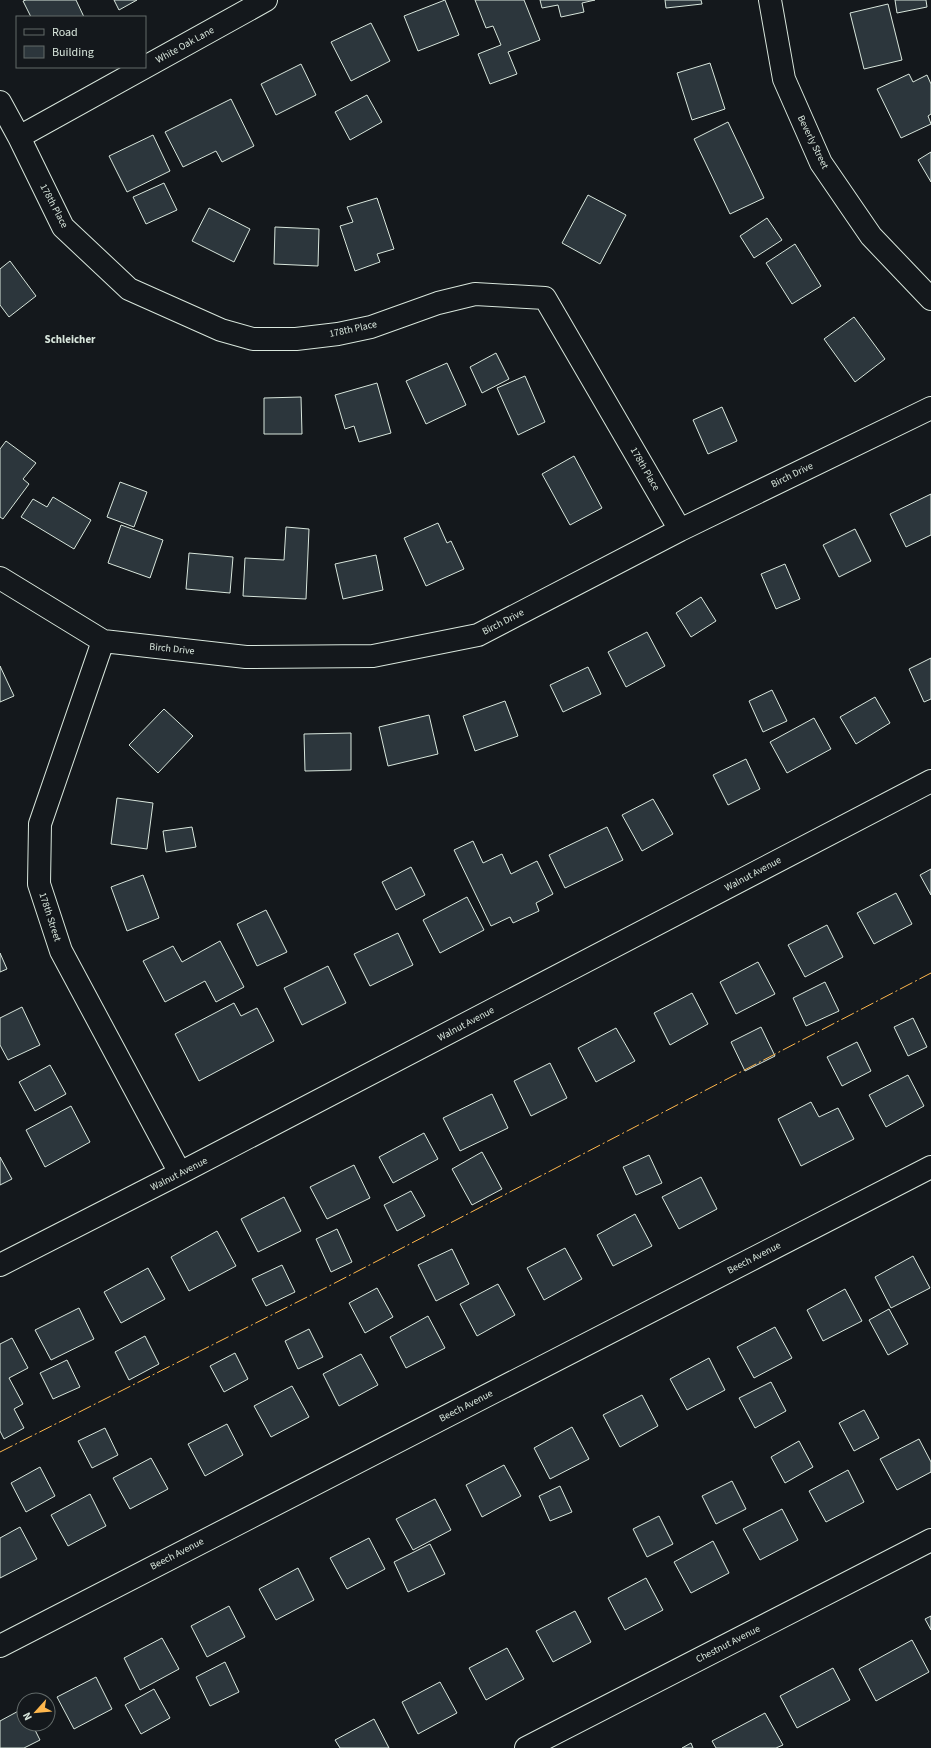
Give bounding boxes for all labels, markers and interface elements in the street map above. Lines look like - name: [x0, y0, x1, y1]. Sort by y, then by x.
- legend: [16, 16, 146, 68]
- street label: White Oak Lane: [153, 23, 217, 67]
- text: Road: [52, 24, 78, 41]
- text: Building: [52, 44, 94, 61]
- street label: Beverly Street: [794, 113, 832, 172]
- street label: 178th Place: [36, 181, 72, 231]
- street label: 178th Place: [328, 317, 378, 341]
- district label: Schleicher: [45, 332, 96, 347]
- street label: 178th Place: [627, 445, 663, 493]
- street label: Birch Drive: [769, 459, 815, 491]
- street label: Birch Drive: [480, 605, 526, 639]
- street label: Birch Drive: [149, 640, 195, 658]
- street label: Walnut Avenue: [722, 853, 784, 895]
- street label: 178th Street: [35, 891, 65, 944]
- street label: Walnut Avenue: [435, 1003, 497, 1045]
- street label: Walnut Avenue: [148, 1154, 210, 1194]
- street label: Beech Avenue: [725, 1238, 783, 1278]
- street label: Beech Avenue: [437, 1386, 495, 1426]
- street label: Beech Avenue: [148, 1534, 206, 1574]
- street label: Chestnut Avenue: [693, 1622, 763, 1666]
- north arrow: [16, 1692, 56, 1732]
- text: N: [19, 1710, 36, 1723]

